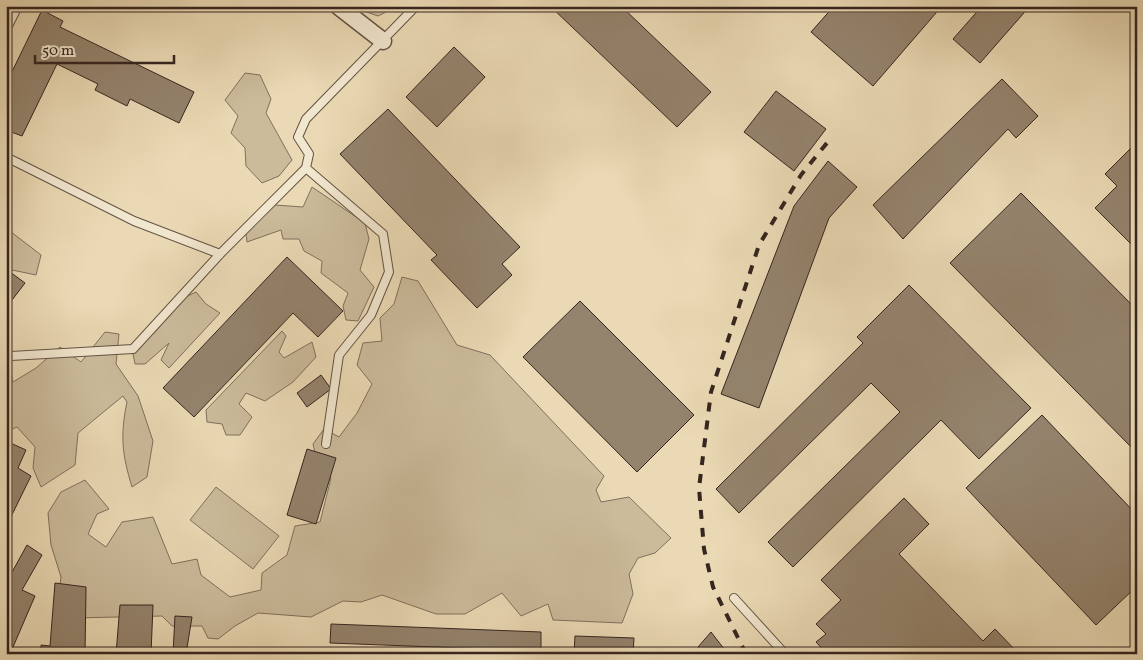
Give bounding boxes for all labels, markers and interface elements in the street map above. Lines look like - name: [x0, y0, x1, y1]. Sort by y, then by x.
- scale bar: [35, 32, 174, 64]
- text: 50 m: [42, 41, 74, 62]

